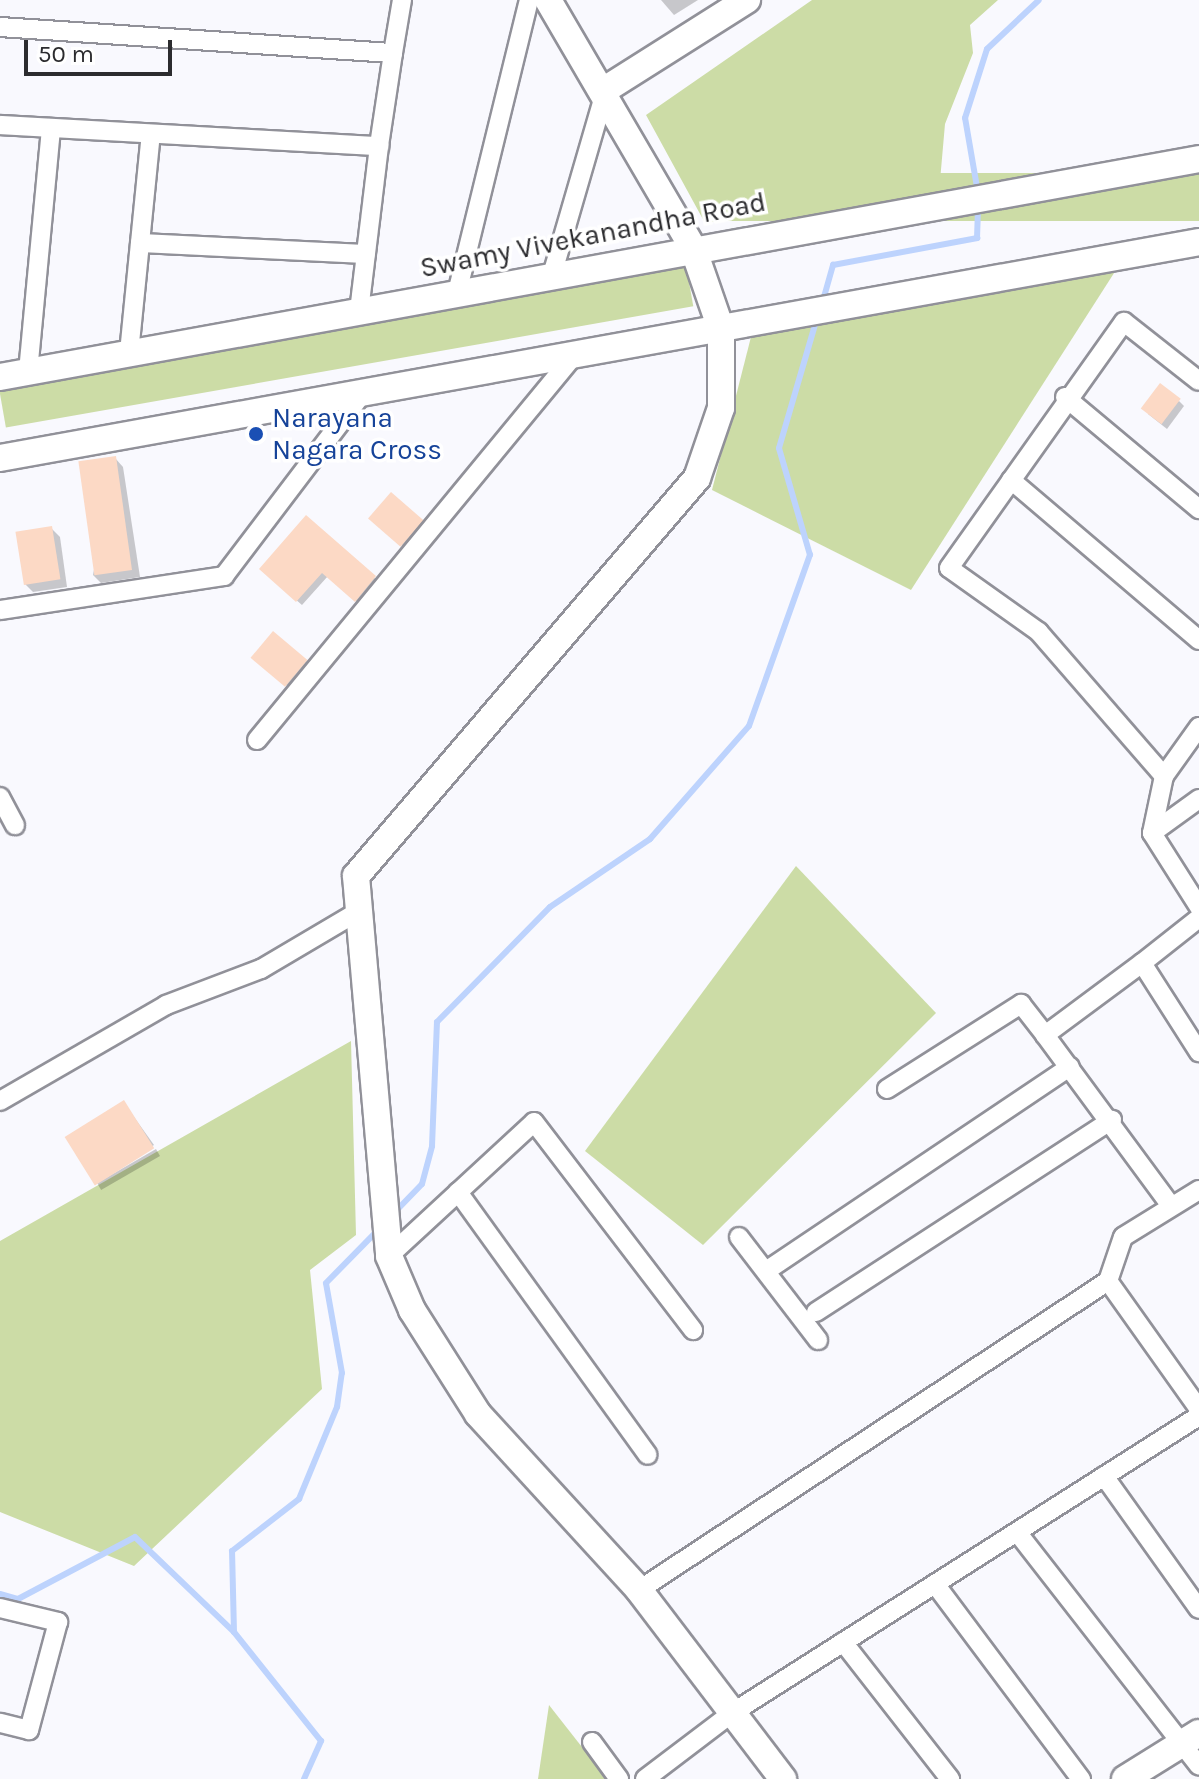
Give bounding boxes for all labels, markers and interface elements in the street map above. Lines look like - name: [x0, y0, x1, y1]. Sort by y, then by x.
- scale bar: [28, 24, 176, 74]
- text: 50 m: [38, 40, 94, 68]
- street label: Swamy Vivekanandha Road: [417, 185, 769, 285]
- place label: Narayana Nagara Cross: [272, 401, 442, 467]
- marker: Narayana Nagara Cross: [247, 425, 265, 443]

